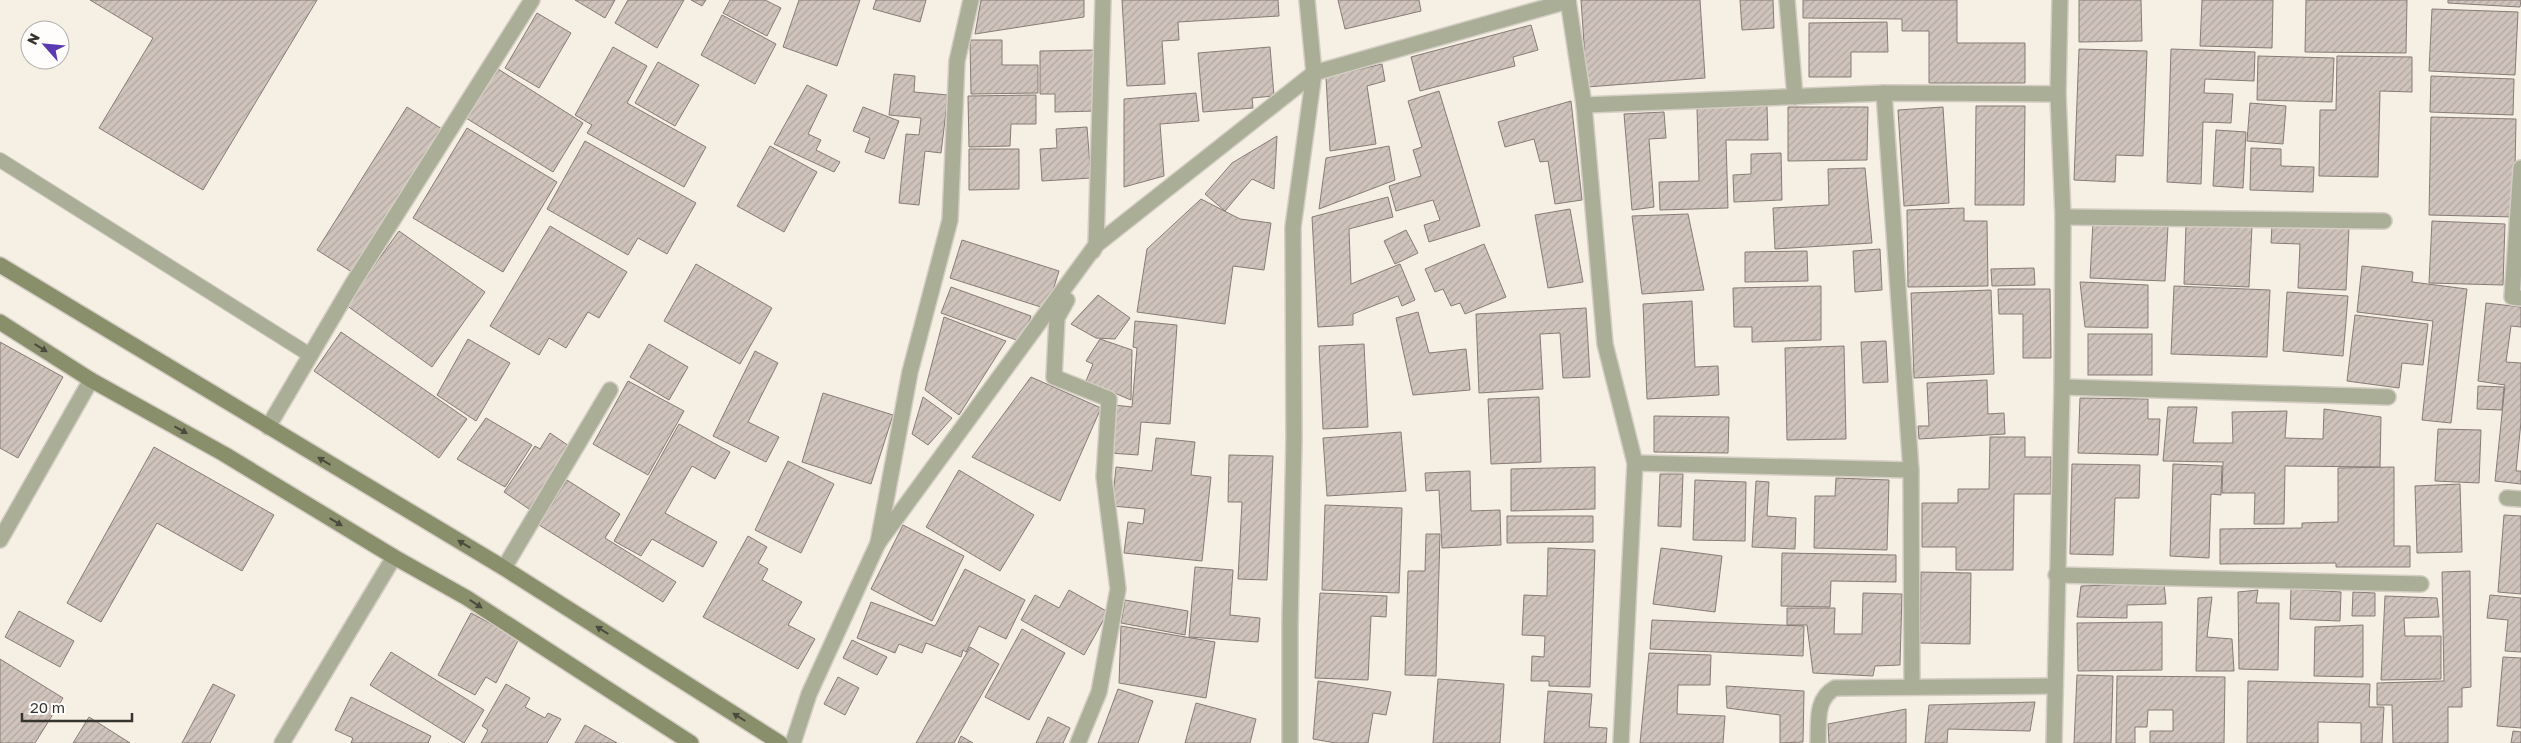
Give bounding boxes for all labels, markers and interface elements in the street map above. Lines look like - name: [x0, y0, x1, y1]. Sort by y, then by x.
- north arrow: [20, 20, 70, 70]
- text: N: [23, 30, 43, 47]
- one-way arrow: [35, 343, 48, 352]
- one-way arrow: [175, 425, 188, 434]
- one-way arrow: [318, 457, 331, 466]
- one-way arrow: [330, 517, 343, 526]
- one-way arrow: [457, 540, 470, 549]
- one-way arrow: [470, 599, 483, 609]
- one-way arrow: [595, 625, 608, 635]
- scale bar: [22, 690, 132, 722]
- text: 20 m: [30, 698, 65, 716]
- one-way arrow: [732, 712, 746, 722]

